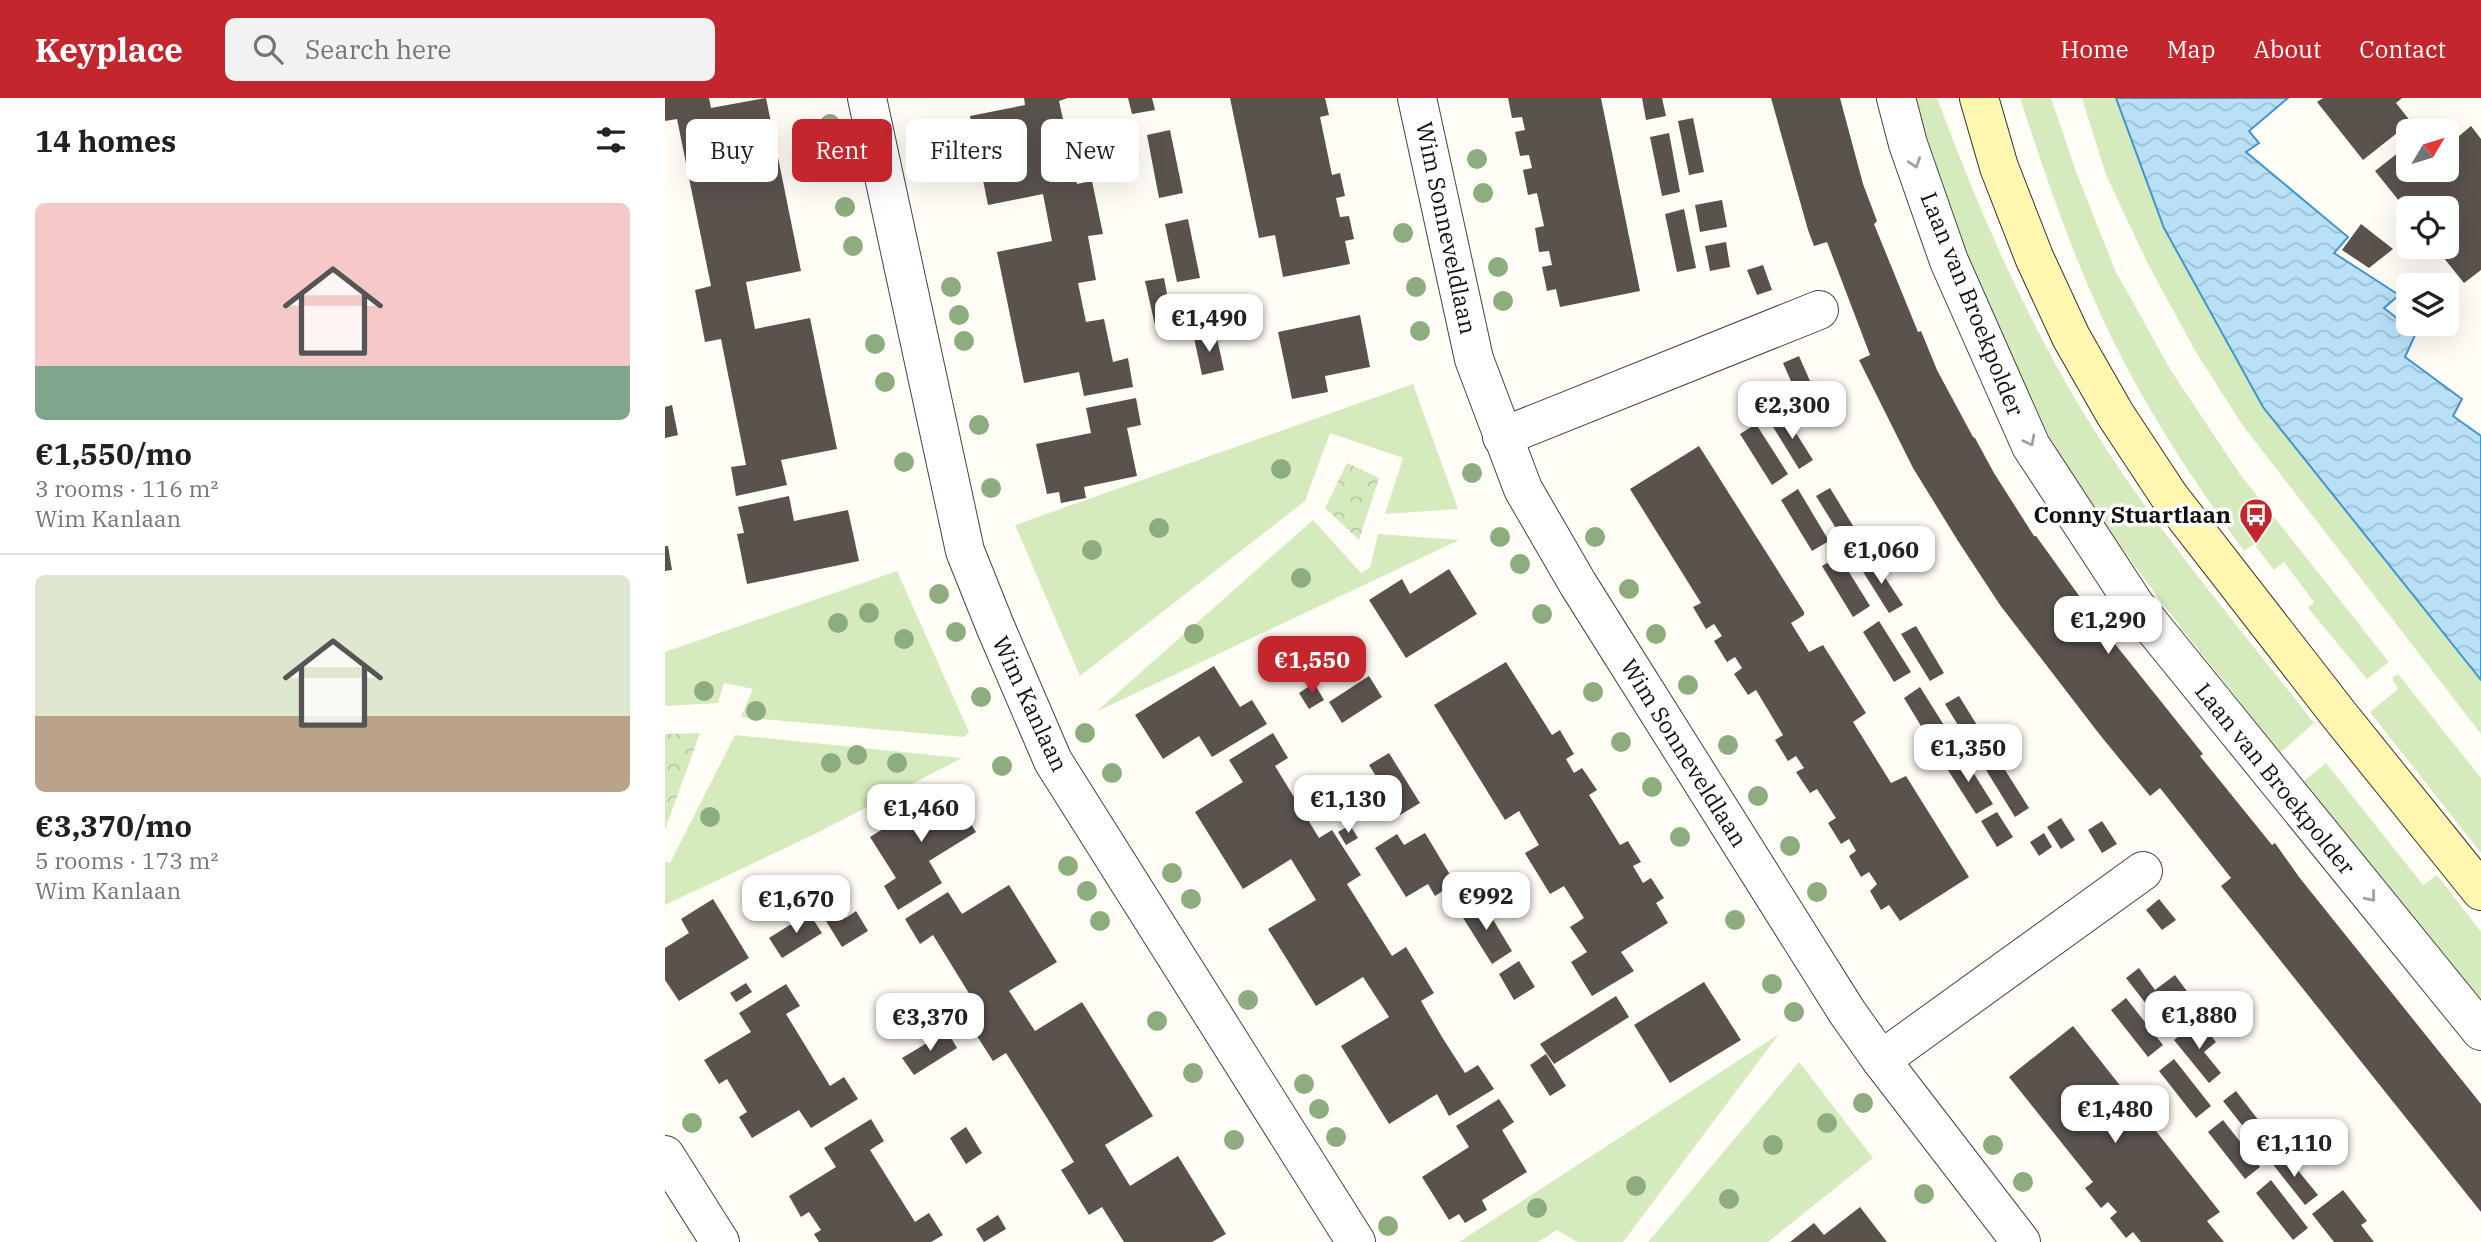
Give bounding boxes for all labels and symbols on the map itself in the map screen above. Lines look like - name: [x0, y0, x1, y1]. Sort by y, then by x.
- street label: Wim Sonneveldlaan: [1410, 119, 1484, 337]
- north arrow: [2396, 119, 2459, 182]
- one-way arrow: [1907, 157, 1921, 169]
- street label: Laan van Broekpolder: [1914, 187, 2032, 420]
- pin: €1,490: [1152, 294, 1266, 354]
- pin: €2,300: [1735, 382, 1849, 441]
- one-way arrow: [2021, 434, 2035, 446]
- bus stop icon: Conny Stuartlaan: [2237, 496, 2275, 545]
- place label: Conny Stuartlaan: [2034, 499, 2231, 529]
- pin: €1,060: [1824, 526, 1938, 586]
- pin: €1,290: [2051, 596, 2165, 656]
- street label: Wim Kanlaan: [986, 631, 1075, 776]
- pin: €1,550: [1255, 636, 1369, 696]
- street label: Wim Sonneveldlaan: [1615, 653, 1755, 852]
- street label: Laan van Broekpolder: [2189, 676, 2363, 881]
- pin: €1,350: [1911, 724, 2025, 784]
- pin: €1,130: [1291, 776, 1405, 835]
- pin: €1,460: [864, 784, 978, 844]
- pin: €992: [1445, 872, 1527, 932]
- pin: €1,670: [739, 876, 853, 935]
- one-way arrow: [2363, 890, 2376, 902]
- pin: €1,880: [2142, 992, 2256, 1051]
- pin: €3,370: [873, 993, 987, 1053]
- pin: €1,480: [2058, 1086, 2172, 1145]
- pin: €1,110: [2237, 1119, 2351, 1179]

